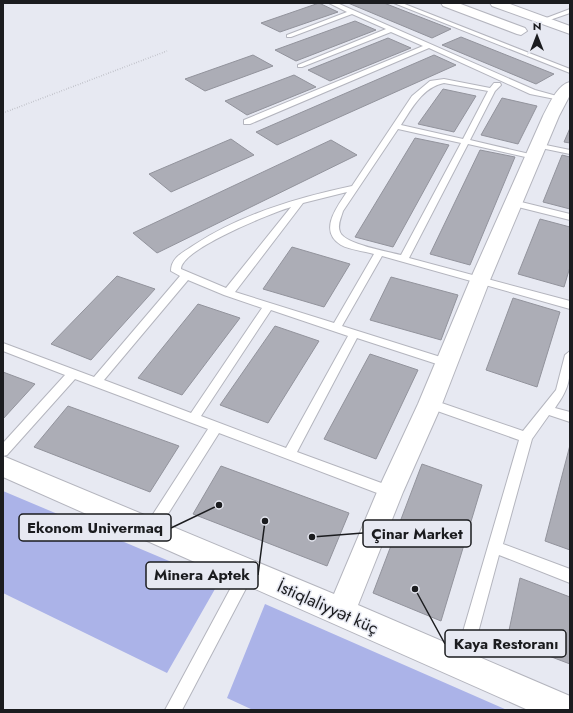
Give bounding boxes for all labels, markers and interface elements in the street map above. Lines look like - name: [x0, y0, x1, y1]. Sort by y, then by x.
- north arrow: [517, 16, 557, 56]
- text: N: [533, 18, 541, 34]
- callout: Ekonom Univermaq: [19, 514, 171, 541]
- text: Ekonom Univermaq: [27, 517, 163, 539]
- callout: Çinar Market: [363, 520, 471, 547]
- text: Çinar Market: [371, 523, 463, 545]
- callout: Minera Aptek: [146, 562, 258, 589]
- text: Minera Aptek: [154, 564, 250, 586]
- street label: İstiqlaliyyət küç: [274, 574, 382, 640]
- callout: Kaya Restoranı: [445, 630, 566, 657]
- text: Kaya Restoranı: [454, 633, 558, 655]

